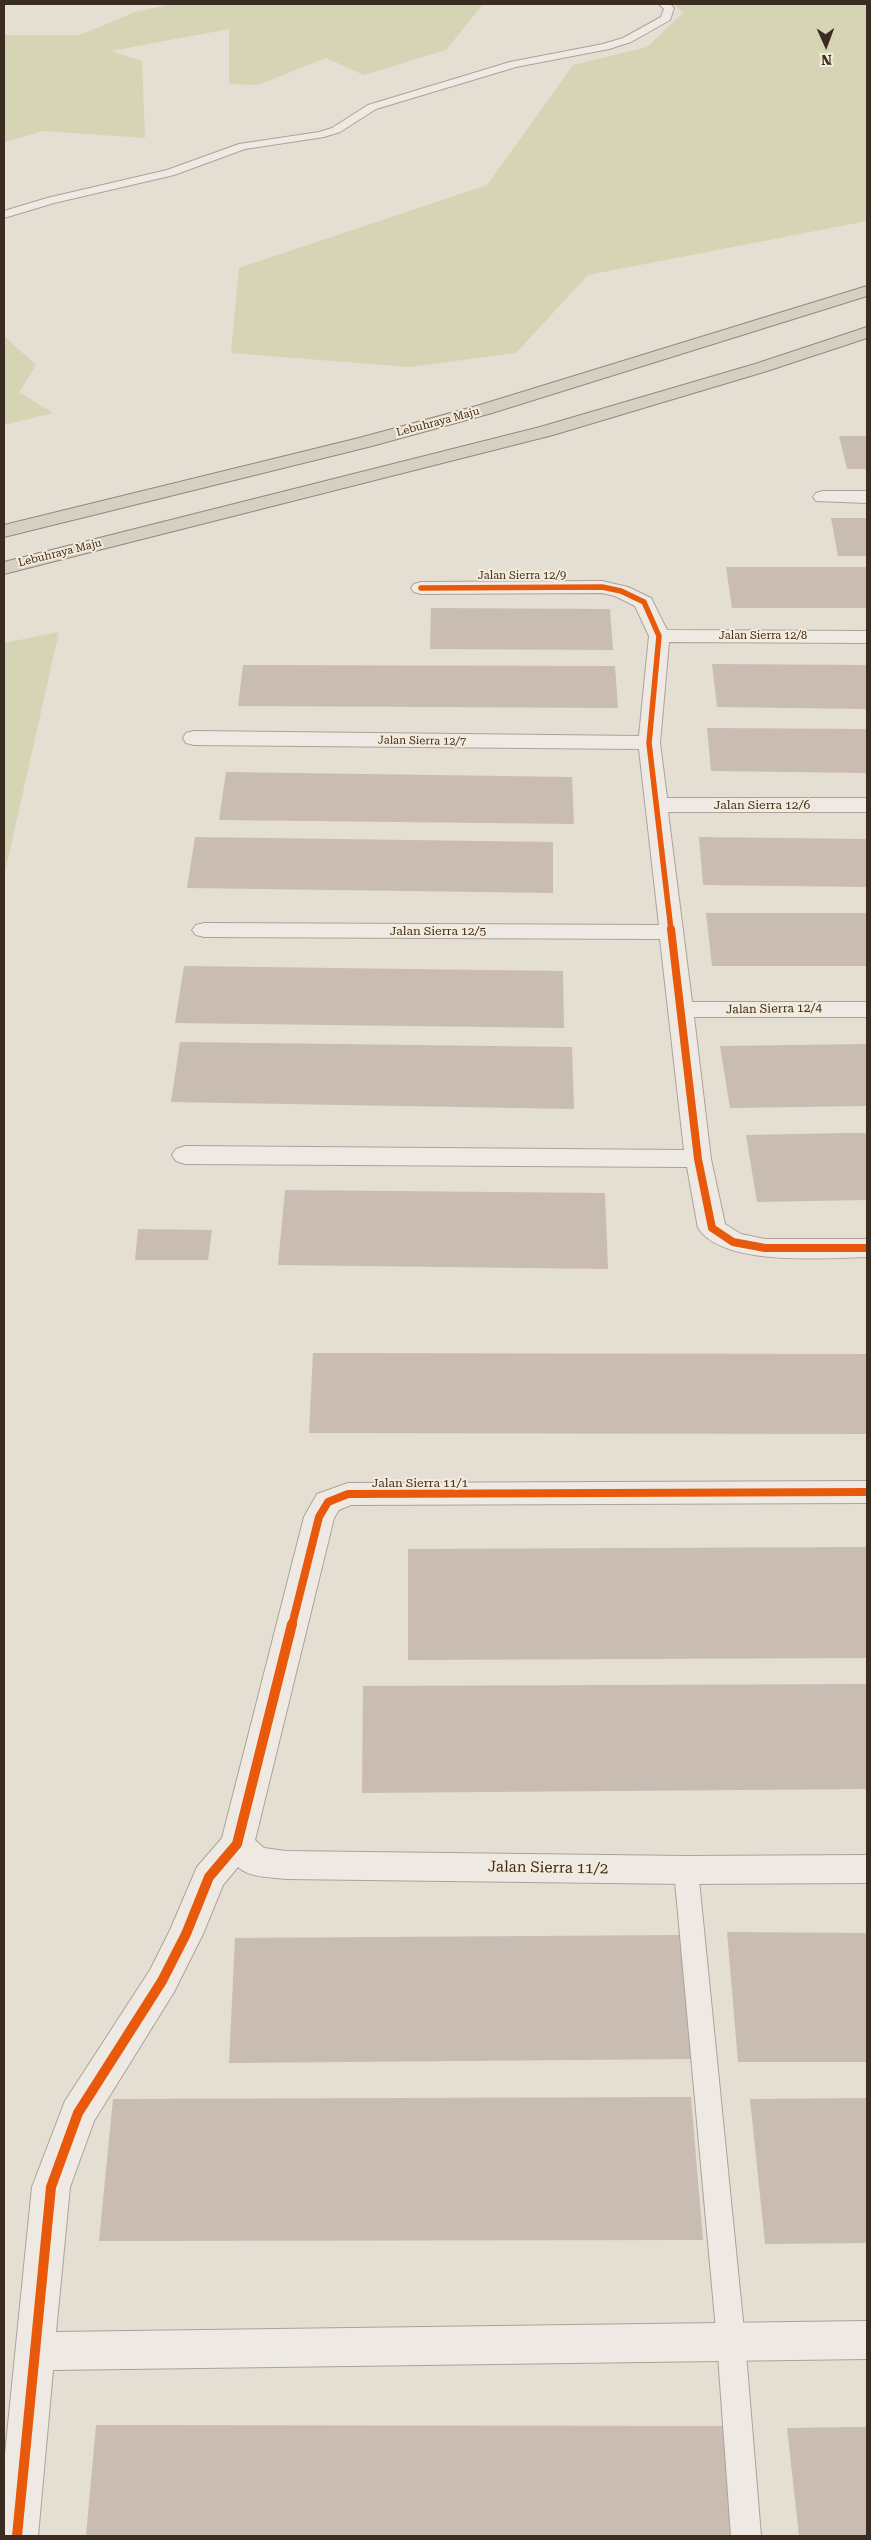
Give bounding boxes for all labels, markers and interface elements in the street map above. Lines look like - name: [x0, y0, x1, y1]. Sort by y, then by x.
- north arrow: [801, 20, 851, 70]
- text: N: [821, 52, 832, 68]
- street label: Lebuhraya Maju: [395, 405, 481, 439]
- street label: Lebuhraya Maju: [17, 536, 103, 570]
- street label: Jalan Sierra 12/9: [478, 569, 566, 583]
- street label: Jalan Sierra 12/8: [719, 629, 807, 643]
- street label: Jalan Sierra 12/7: [378, 734, 466, 748]
- street label: Jalan Sierra 12/6: [714, 798, 810, 812]
- street label: Jalan Sierra 12/5: [390, 924, 486, 938]
- street label: Jalan Sierra 12/4: [726, 1001, 822, 1017]
- street label: Jalan Sierra 11/1: [372, 1476, 468, 1490]
- street label: Jalan Sierra 11/2: [488, 1858, 608, 1878]

